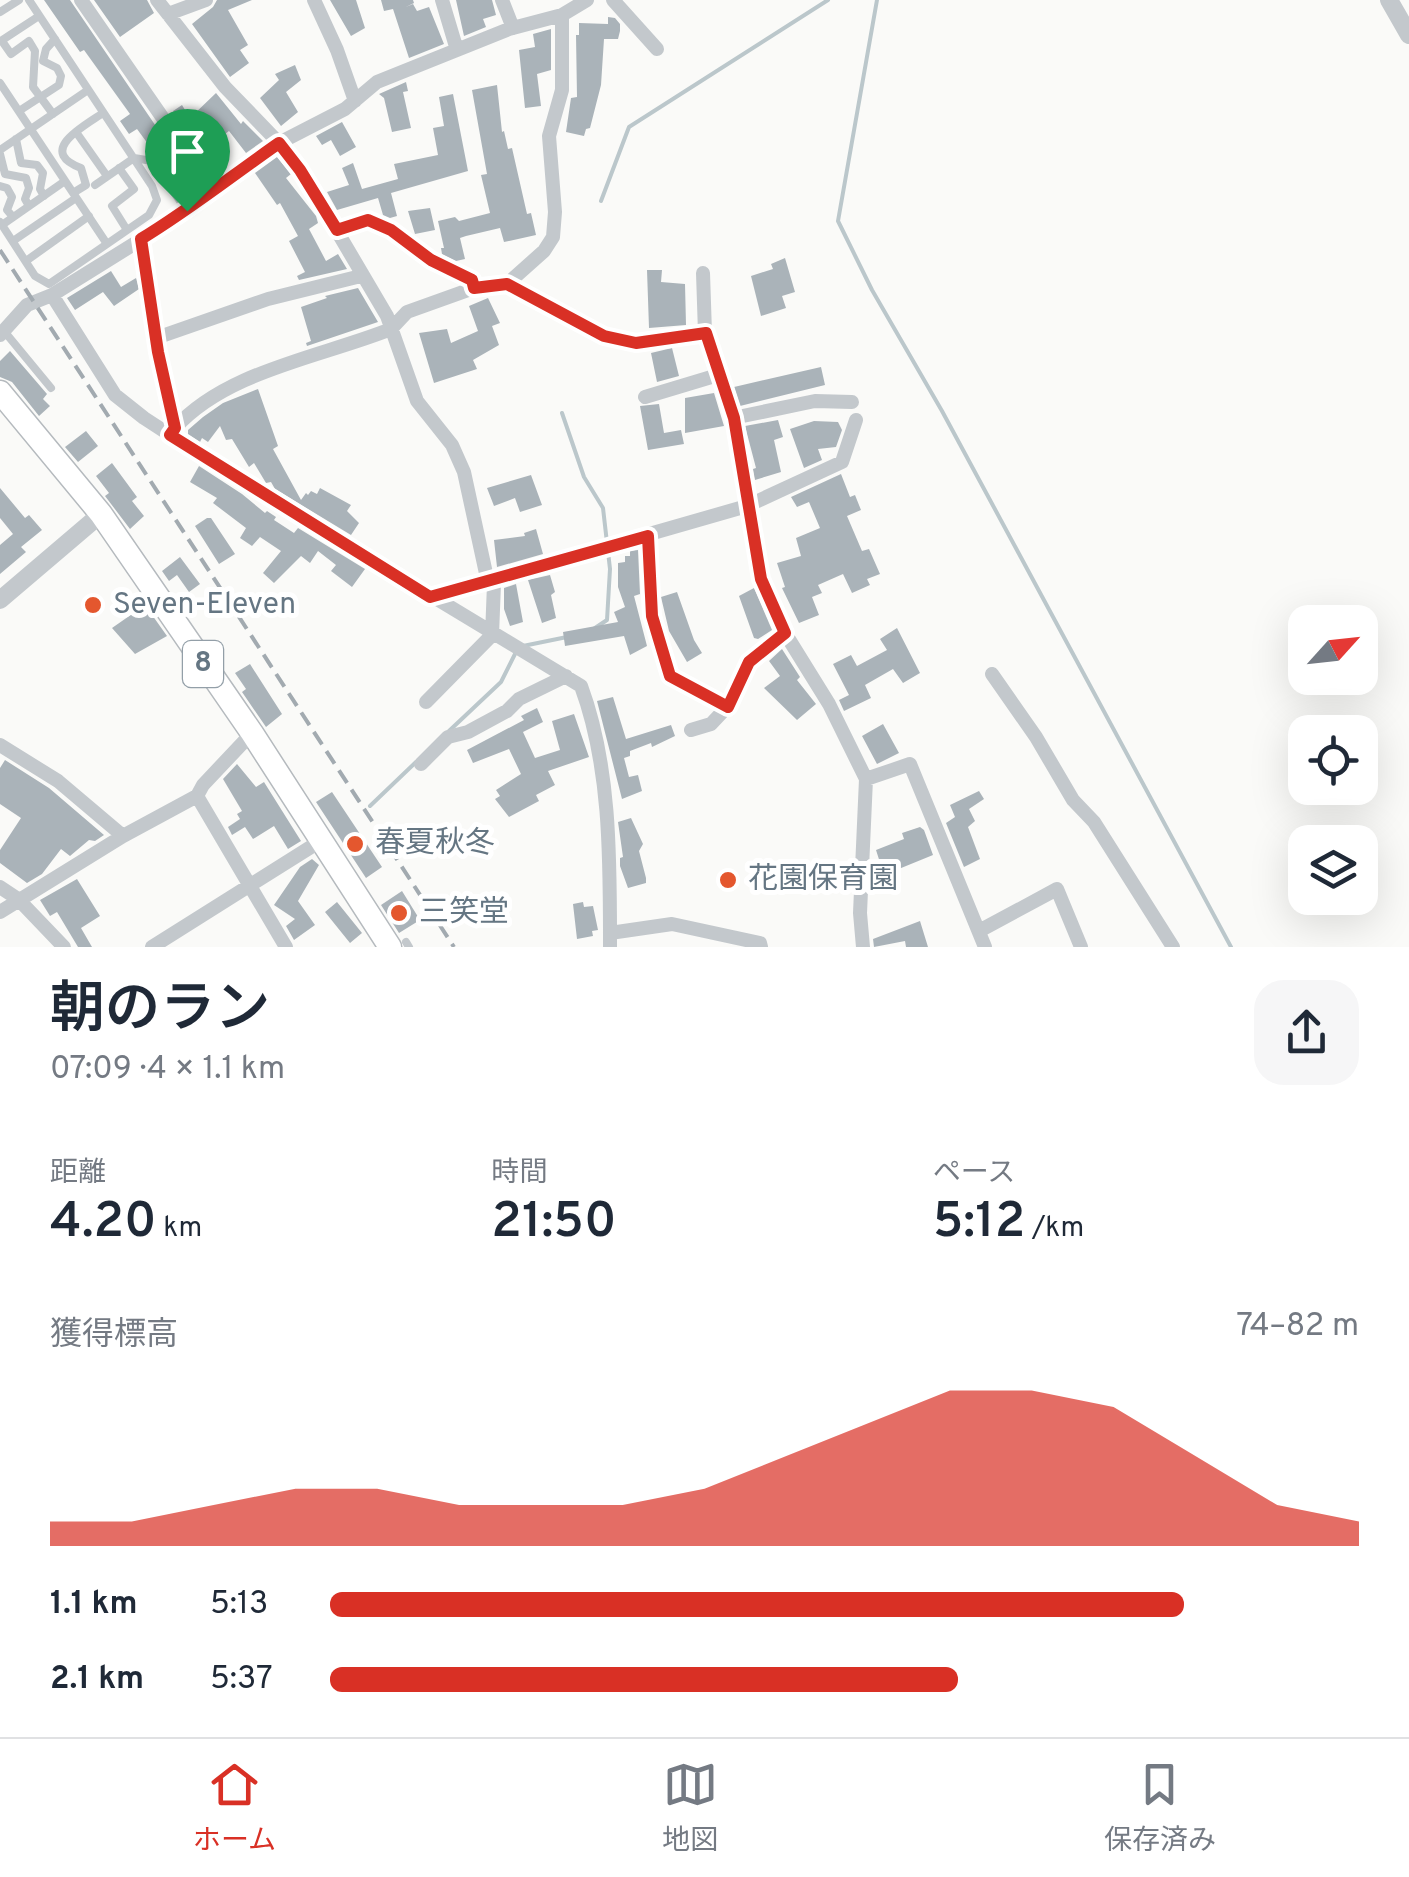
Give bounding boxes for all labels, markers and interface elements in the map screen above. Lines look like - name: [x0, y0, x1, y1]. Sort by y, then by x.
- pin: [145, 109, 230, 212]
- icon: arrive: [160, 124, 215, 179]
- place label: Seven-Eleven: [113, 587, 296, 624]
- marker: Seven-Eleven: [82, 594, 104, 616]
- north arrow: [1288, 605, 1378, 695]
- map controls: [1288, 605, 1378, 915]
- road number: 8: [183, 641, 223, 687]
- button: locate: [1288, 715, 1378, 805]
- button: layers: [1288, 825, 1378, 915]
- place label: 春夏秋冬: [375, 826, 495, 863]
- marker: 春夏秋冬: [344, 833, 366, 855]
- place label: 花園保育園: [748, 862, 898, 899]
- marker: 花園保育園: [717, 869, 739, 891]
- place label: 三笑堂: [419, 895, 509, 932]
- marker: 三笑堂: [388, 902, 410, 924]
- text: 朝のラン: [50, 977, 270, 1047]
- button: share: [1254, 980, 1359, 1085]
- text: 07:09 · 4 × 1.1 km: [50, 1050, 285, 1090]
- text: 距離: [50, 1156, 106, 1192]
- text: 時間: [491, 1156, 547, 1192]
- text: ペース: [933, 1156, 1015, 1192]
- text: 4.20: [50, 1192, 157, 1255]
- text: 21:50: [491, 1192, 617, 1255]
- text: 5:12: [933, 1192, 1025, 1255]
- text: km: [157, 1211, 202, 1247]
- text: /km: [1025, 1211, 1084, 1247]
- text: 74–82 m: [1236, 1307, 1359, 1347]
- text: 獲得標高: [50, 1316, 178, 1356]
- text: 1.1 km: [50, 1585, 138, 1625]
- text: 5:13: [210, 1585, 268, 1625]
- text: 2.1 km: [50, 1660, 144, 1700]
- text: 5:37: [210, 1660, 273, 1700]
- tab: ホーム: [193, 1757, 276, 1860]
- tab: 地図: [662, 1757, 718, 1860]
- tab: 保存済み: [1104, 1757, 1216, 1860]

